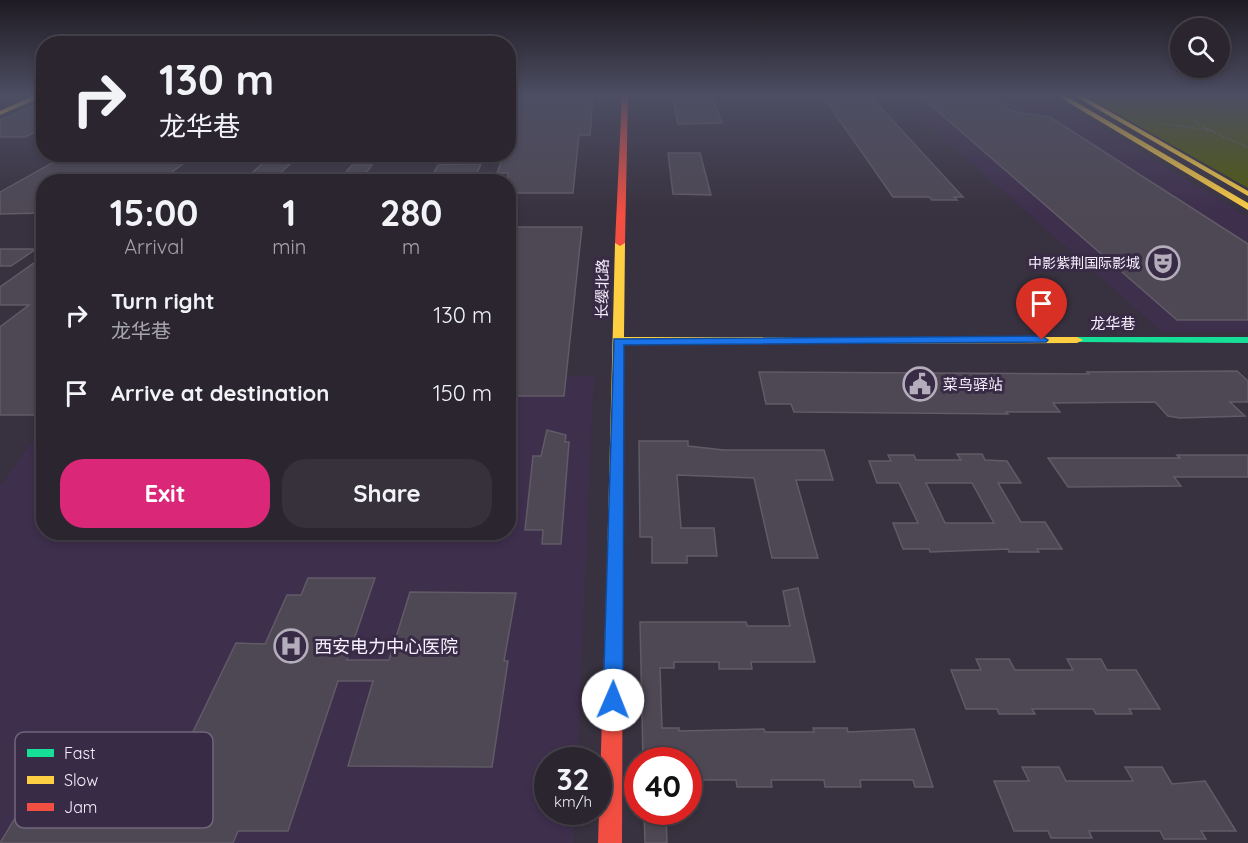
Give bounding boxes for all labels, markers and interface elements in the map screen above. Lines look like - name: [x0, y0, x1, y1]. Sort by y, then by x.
- map controls: [1170, 18, 1230, 78]
- button: search: [1170, 18, 1230, 78]
- text: 130 m: [159, 53, 274, 106]
- icon: right: [60, 60, 138, 138]
- text: 龙华巷: [159, 109, 240, 143]
- text: 15:00: [110, 190, 198, 235]
- text: 1: [282, 190, 296, 235]
- text: 280: [380, 190, 442, 235]
- text: Arrival: [124, 234, 184, 259]
- text: min: [272, 234, 306, 259]
- text: m: [402, 234, 420, 259]
- theatre icon: 中影紫荆国际影城: [1145, 245, 1181, 281]
- place label: 中影紫荆国际影城: [1028, 254, 1140, 272]
- street label: 长缨北路: [592, 259, 612, 319]
- pin: [1016, 278, 1067, 340]
- text: Turn right: [111, 287, 215, 315]
- icon: arrive: [1025, 287, 1058, 320]
- icon: right: [60, 299, 93, 332]
- text: 130 m: [433, 301, 492, 329]
- street label: 龙华巷: [1090, 314, 1136, 333]
- text: 龙华巷: [111, 318, 171, 343]
- public building icon: 菜鸟驿站: [902, 366, 938, 402]
- place label: 菜鸟驿站: [943, 375, 1003, 394]
- icon: arrive: [60, 377, 93, 410]
- text: Arrive at destination: [111, 379, 329, 407]
- text: 150 m: [433, 379, 492, 407]
- button: Exit: [60, 459, 270, 528]
- button: Share: [282, 459, 492, 528]
- hospital icon: 西安电力中心医院: [273, 628, 309, 664]
- place label: 西安电力中心医院: [314, 635, 458, 658]
- position arrow: [581, 668, 645, 732]
- legend: [15, 732, 213, 828]
- text: Fast: [64, 743, 95, 763]
- speed limit sign: 40: [624, 747, 702, 825]
- text: 32: [556, 760, 590, 798]
- text: Slow: [64, 770, 98, 790]
- text: km/h: [554, 792, 592, 811]
- text: Jam: [64, 797, 97, 817]

